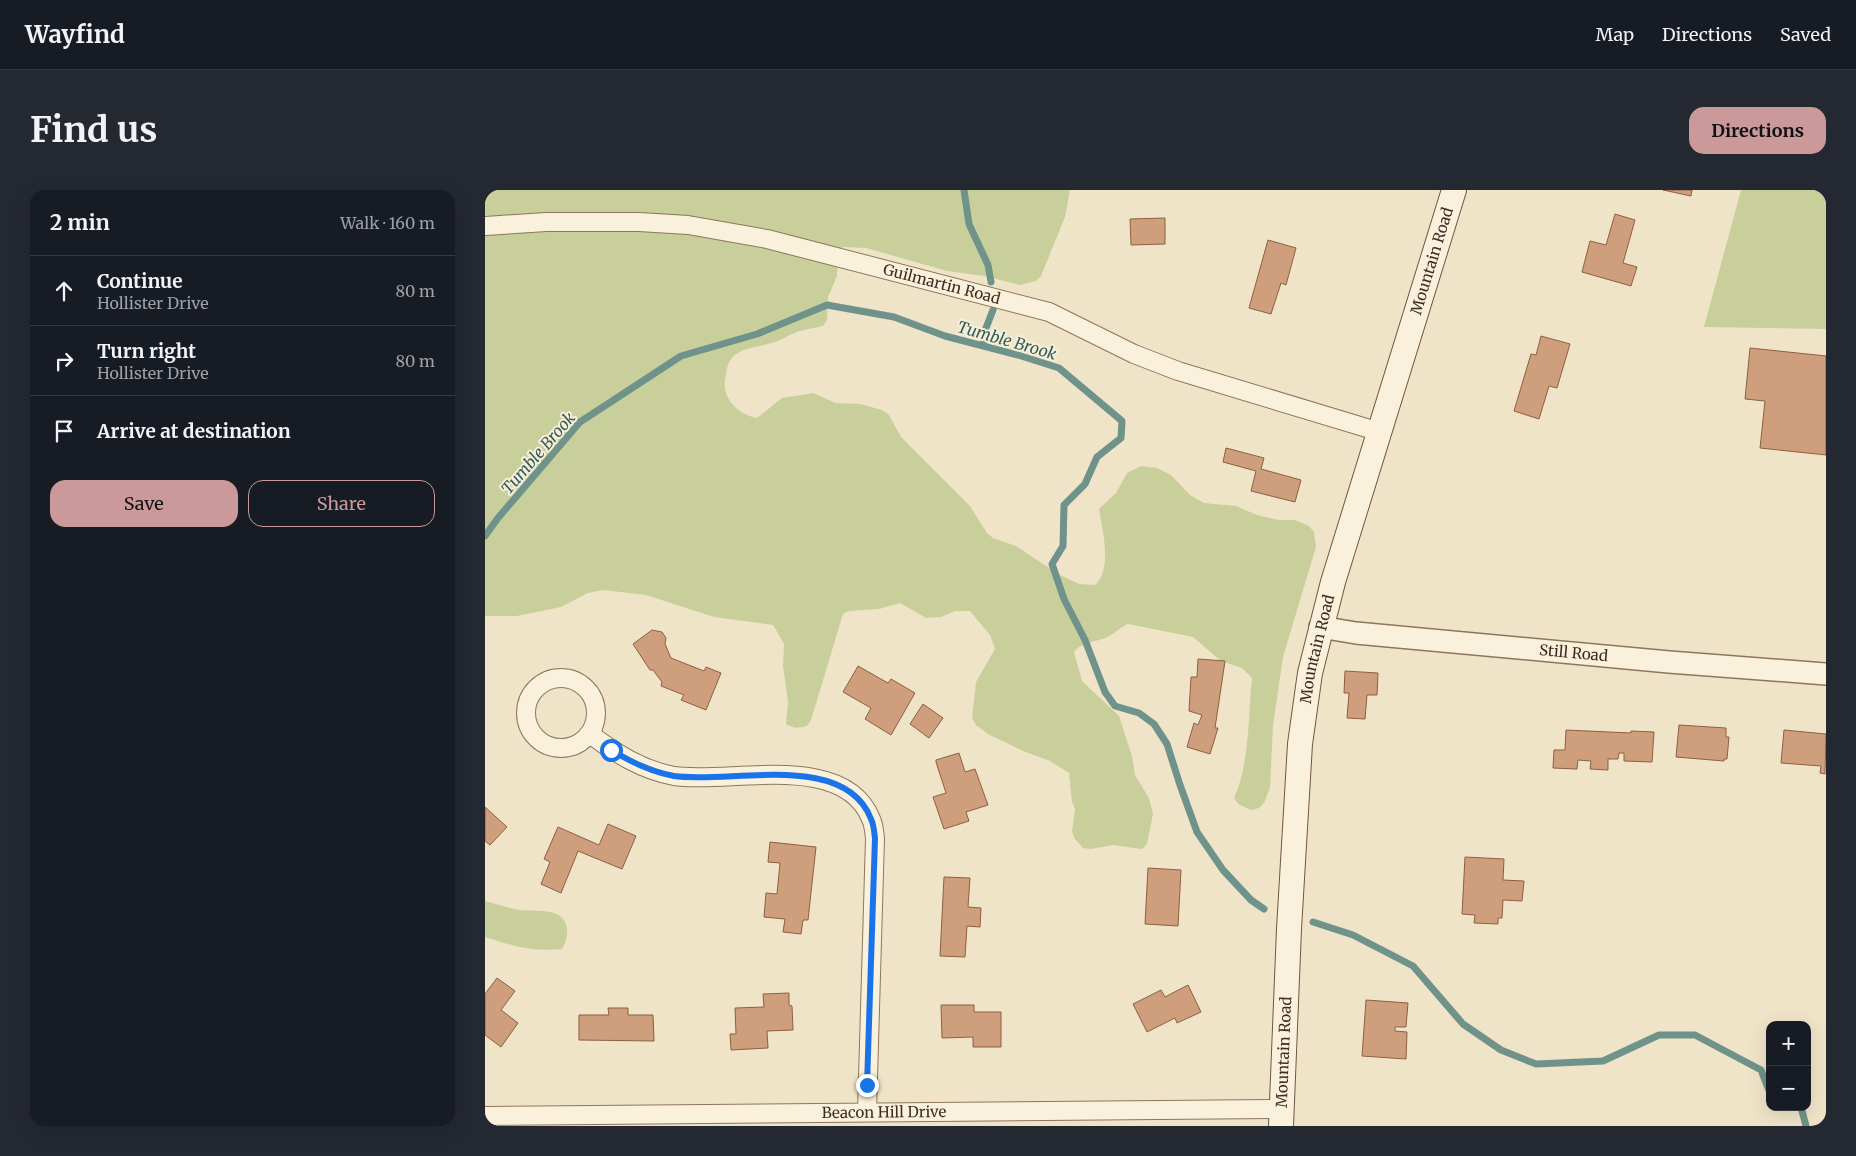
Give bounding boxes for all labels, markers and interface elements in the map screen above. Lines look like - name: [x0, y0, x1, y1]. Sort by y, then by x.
- text: Wayfind: [25, 19, 125, 50]
- text: Map: [1596, 23, 1634, 46]
- text: Directions: [1662, 23, 1752, 46]
- text: Saved: [1780, 23, 1831, 46]
- button: Directions: [1689, 107, 1826, 154]
- text: Find us: [30, 108, 157, 152]
- street label: Mountain Road: [1406, 205, 1457, 317]
- text: 2 min: [50, 209, 110, 236]
- text: Walk · 160 m: [340, 213, 435, 233]
- street label: Guilmartin Road: [881, 260, 1002, 308]
- text: Continue: [97, 269, 183, 293]
- icon: ahead: [50, 277, 78, 305]
- text: 80 m: [396, 281, 435, 301]
- text: Hollister Drive: [97, 293, 209, 313]
- water label: Tumble Brook: [955, 316, 1059, 364]
- text: Turn right: [97, 339, 196, 363]
- icon: right: [50, 347, 78, 375]
- text: 80 m: [396, 351, 435, 371]
- text: Hollister Drive: [97, 363, 209, 383]
- water label: Tumble Brook: [497, 408, 579, 498]
- icon: arrive: [50, 417, 78, 445]
- text: Arrive at destination: [97, 419, 291, 443]
- button: Save: [50, 480, 238, 527]
- button: Share: [248, 480, 435, 527]
- street label: Mountain Road: [1296, 592, 1338, 705]
- street label: Still Road: [1538, 640, 1609, 665]
- route start: [600, 739, 623, 762]
- street label: Mountain Road: [1272, 996, 1295, 1108]
- map controls: [1766, 1021, 1811, 1111]
- button: +: [1766, 1021, 1811, 1066]
- button: −: [1766, 1066, 1811, 1111]
- route end: [856, 1074, 879, 1097]
- street label: Beacon Hill Drive: [822, 1102, 947, 1122]

